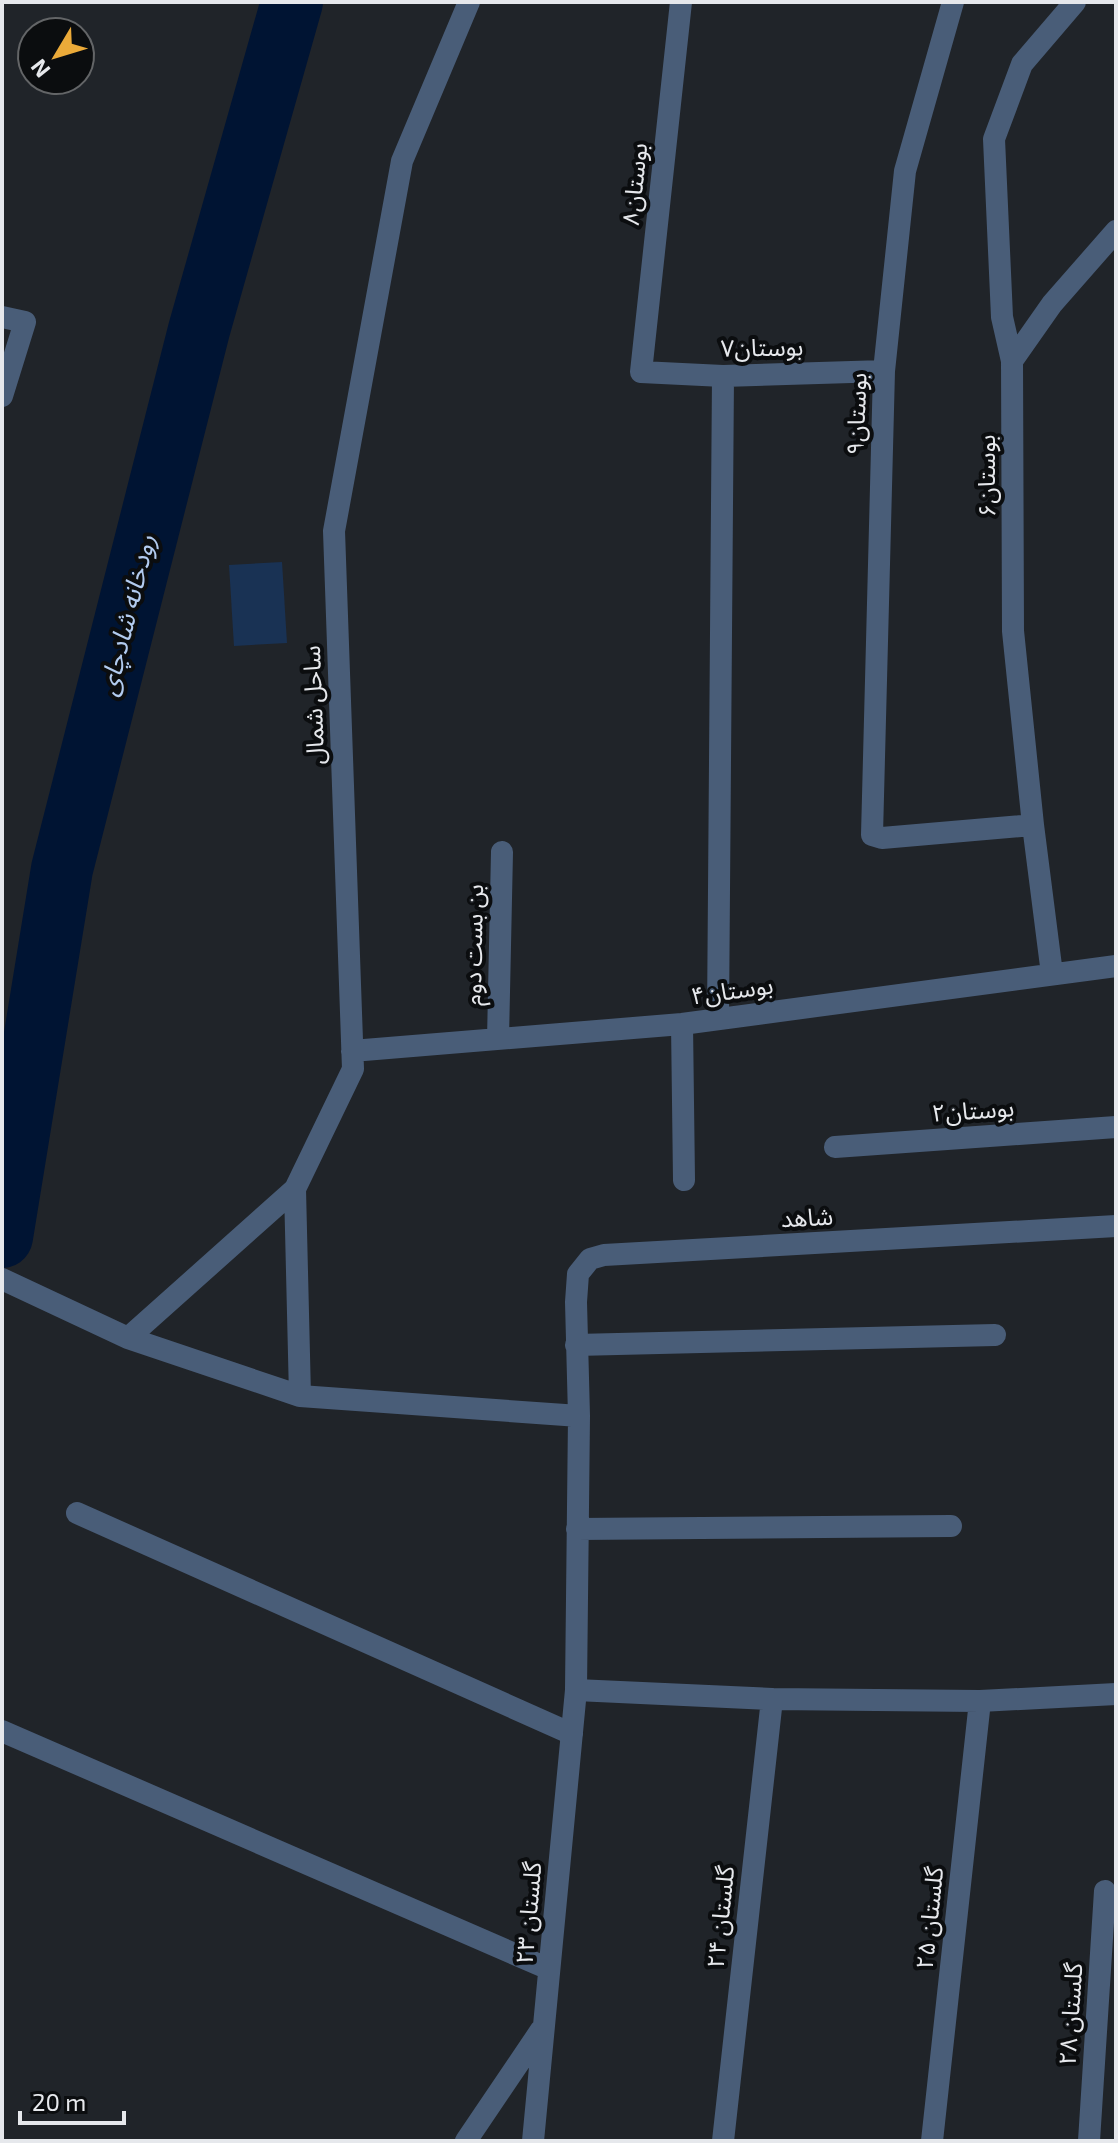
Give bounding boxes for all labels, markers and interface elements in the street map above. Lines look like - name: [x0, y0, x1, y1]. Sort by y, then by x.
- north arrow: [16, 16, 96, 96]
- text: N: [24, 55, 55, 83]
- street label: بوستان۸: [615, 141, 653, 227]
- street label: بوستان۷: [720, 331, 804, 363]
- street label: بوستان۹: [840, 372, 872, 456]
- street label: بوستان۶: [971, 435, 1001, 517]
- water label: رودخانه شادچای: [91, 531, 164, 699]
- street label: ساحل شمال: [296, 645, 330, 765]
- street label: بن بست دوم: [457, 884, 493, 1006]
- street label: بوستان۴: [689, 969, 775, 1011]
- street label: بوستان۲: [931, 1092, 1015, 1128]
- street label: شاهد: [780, 1201, 834, 1232]
- street label: گلستان ۲۳: [509, 1859, 548, 1965]
- street label: گلستان ۲۴: [700, 1863, 740, 1970]
- street label: گلستان ۲۵: [909, 1864, 949, 1971]
- street label: گلستان ۲۸: [1051, 1961, 1089, 2066]
- scale bar: [20, 2075, 124, 2125]
- text: 20 m: [32, 2087, 86, 2116]

